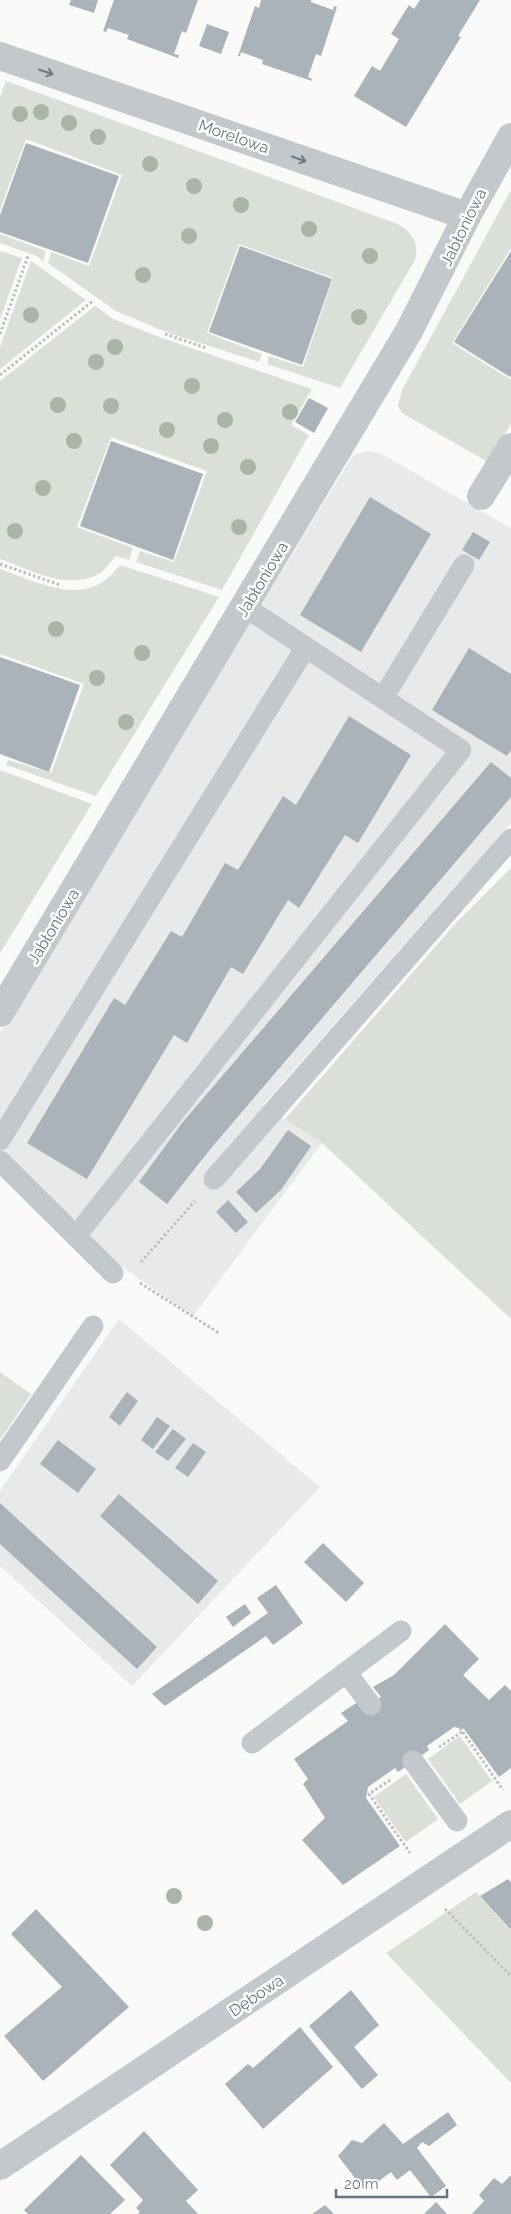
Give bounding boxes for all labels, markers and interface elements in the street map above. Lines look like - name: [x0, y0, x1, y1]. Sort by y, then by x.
- one-way arrow: [38, 67, 54, 77]
- street label: Morelowa: [196, 116, 272, 157]
- one-way arrow: [291, 155, 306, 164]
- street label: Jabłoniowa: [437, 185, 490, 269]
- street label: Jabłoniowa: [233, 538, 292, 620]
- street label: Jabłoniowa: [24, 885, 83, 967]
- street label: Dębowa: [225, 1970, 287, 2020]
- scale bar: [336, 2166, 447, 2198]
- text: 20 m: [344, 2175, 379, 2193]

